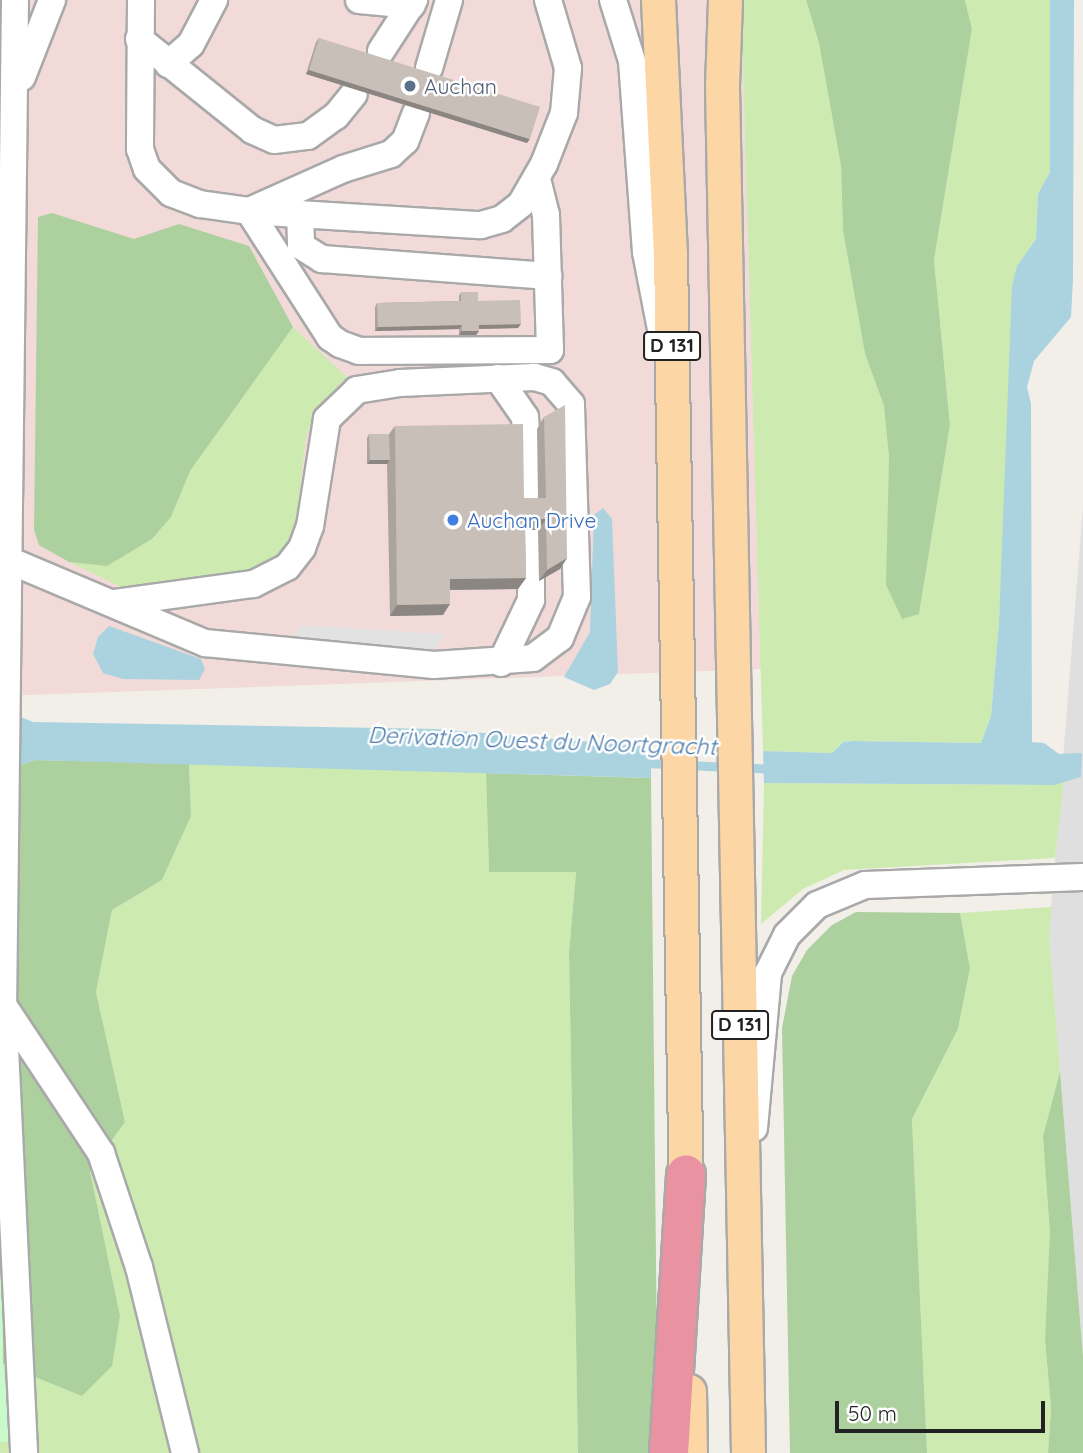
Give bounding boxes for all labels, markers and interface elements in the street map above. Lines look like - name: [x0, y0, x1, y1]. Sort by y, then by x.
- place label: Auchan: [424, 73, 497, 99]
- marker: Auchan: [402, 78, 418, 94]
- road number: D 131: [642, 330, 702, 362]
- place label: Auchan Drive: [467, 507, 596, 533]
- marker: Auchan Drive: [445, 512, 461, 528]
- water label: Derivation Ouest du Noortgracht: [367, 721, 717, 761]
- road number: D 131: [710, 1009, 770, 1040]
- scale bar: [838, 1386, 1048, 1430]
- text: 50 m: [848, 1400, 897, 1426]

